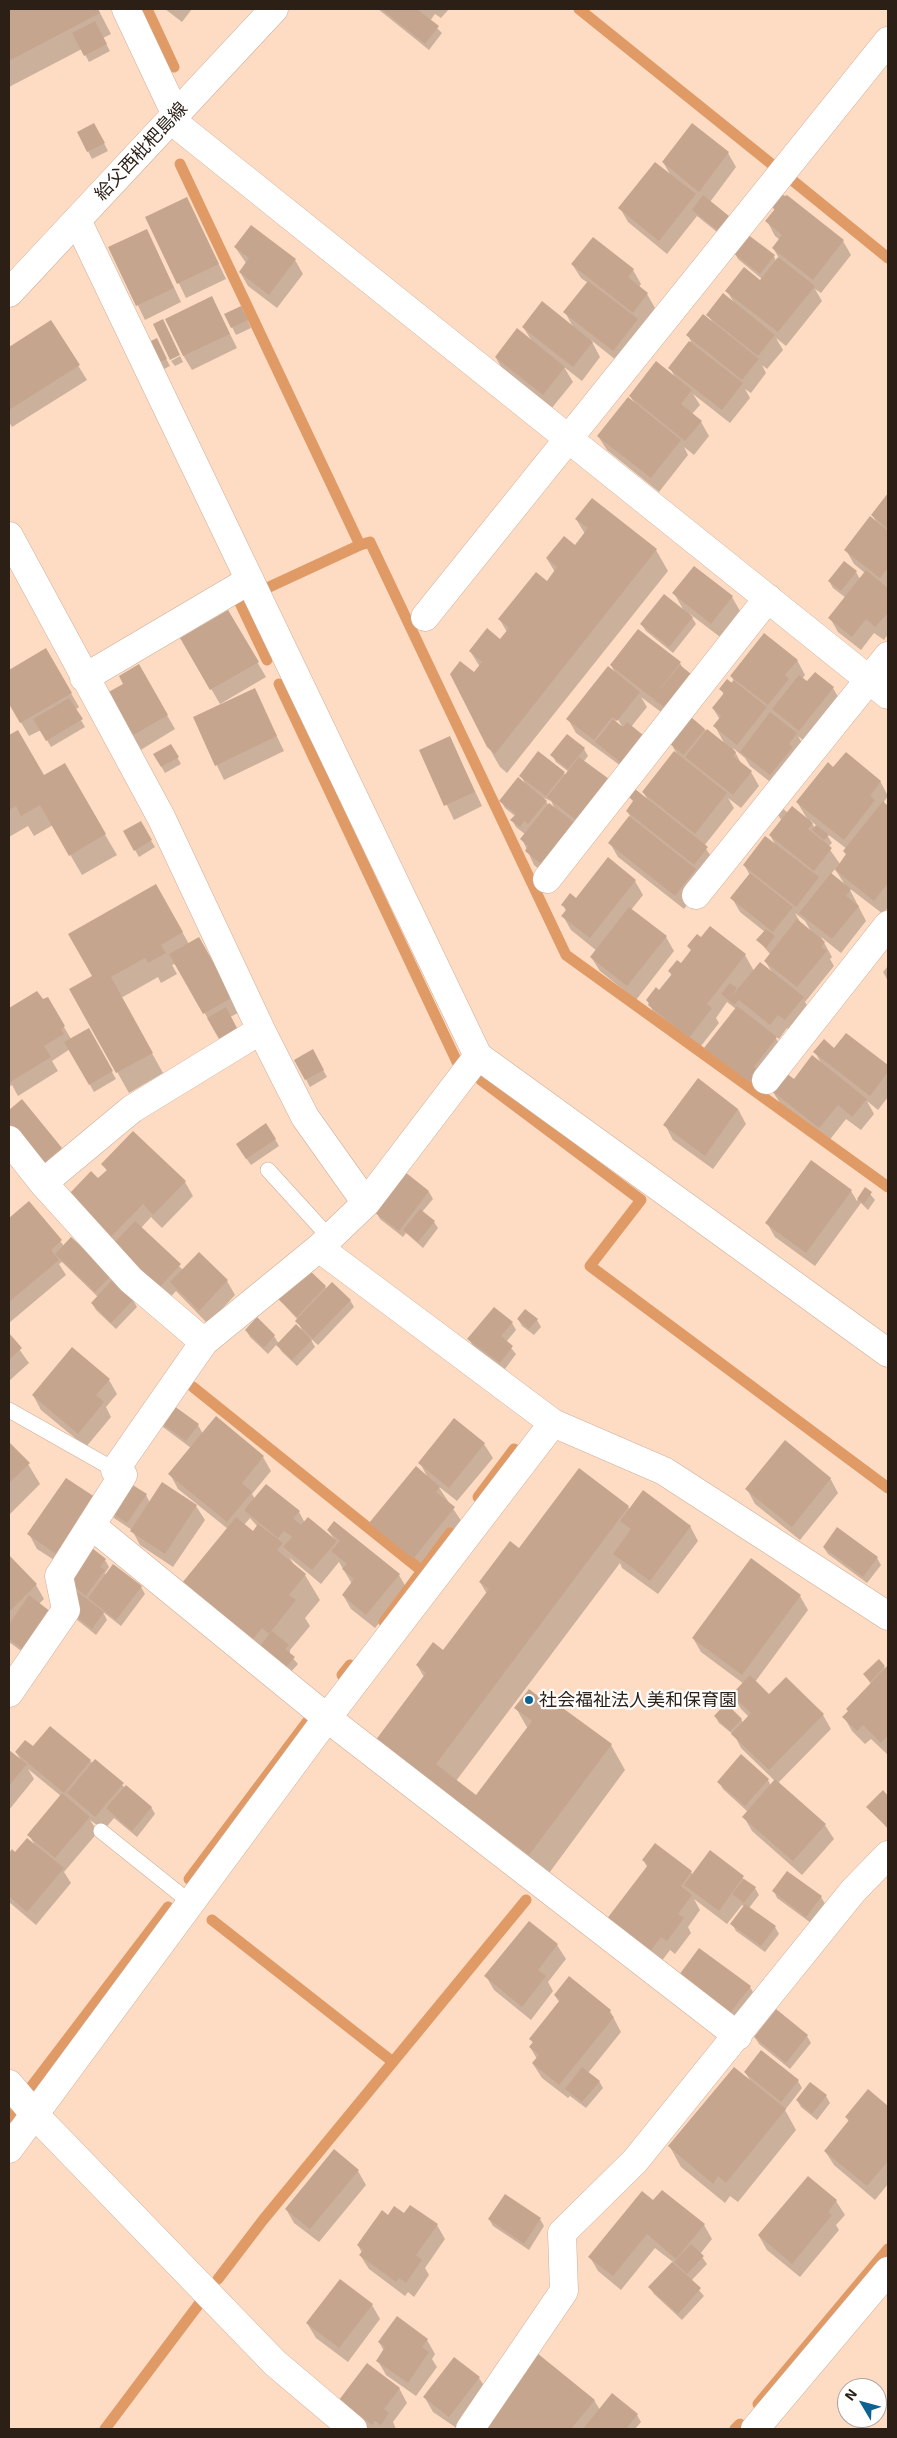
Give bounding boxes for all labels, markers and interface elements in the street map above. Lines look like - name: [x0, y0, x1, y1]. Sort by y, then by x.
- street label: 給父西枇杷島線: [90, 98, 192, 204]
- place label: 社会福祉法人美和保育園: [539, 1689, 737, 1711]
- marker: 社会福祉法人美和保育園: [523, 1694, 535, 1706]
- north arrow: [837, 2378, 887, 2428]
- text: N: [841, 2385, 860, 2403]

